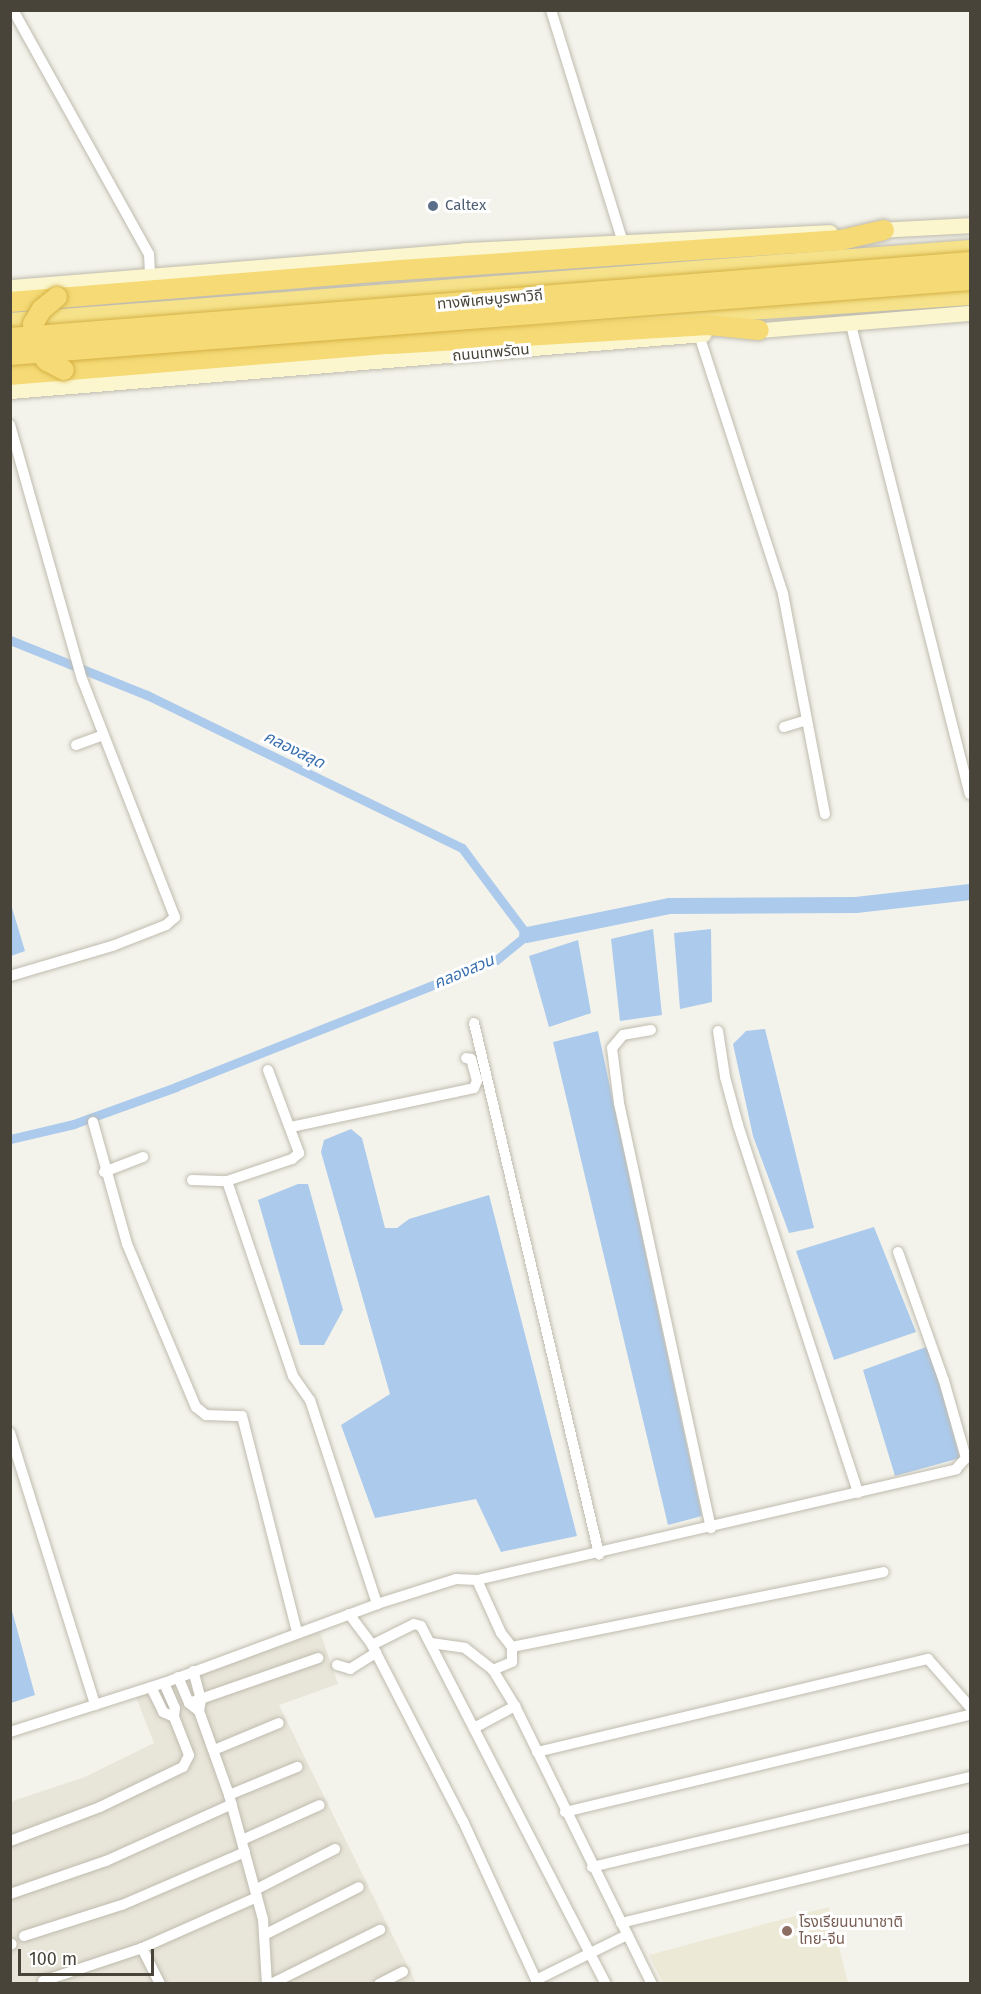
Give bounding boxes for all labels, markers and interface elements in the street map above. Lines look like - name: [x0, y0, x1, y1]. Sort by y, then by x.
- place label: Caltex: [445, 197, 486, 215]
- marker: Caltex: [426, 199, 440, 213]
- street label: ทางพิเศษบูรพาวิถี: [436, 286, 544, 314]
- street label: ถนนเทพรัตน: [452, 341, 530, 365]
- water label: คลองสลุด: [261, 727, 327, 773]
- water label: คลองสวน: [431, 951, 497, 993]
- place label: โรงเรียนนานาชาติ ไทย-จีน: [799, 1913, 903, 1948]
- marker: โรงเรียนนานาชาติ ไทย-จีน: [780, 1924, 794, 1938]
- scale bar: [21, 1937, 158, 1975]
- text: 100 m: [29, 1948, 77, 1970]

